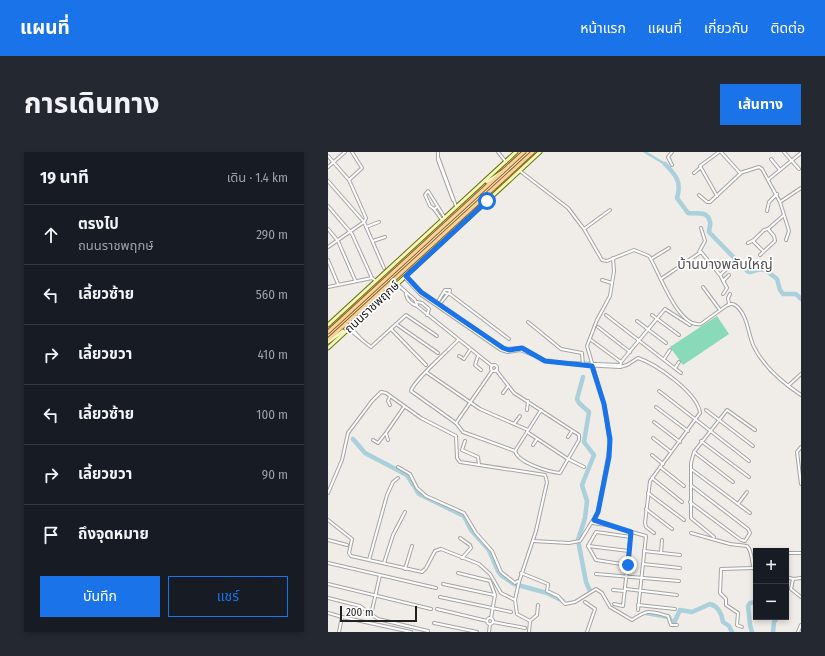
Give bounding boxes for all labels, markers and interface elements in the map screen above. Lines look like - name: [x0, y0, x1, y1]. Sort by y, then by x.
- text: แผนที่: [20, 16, 70, 39]
- text: หน้าแรก: [580, 20, 626, 37]
- text: แผนที่: [648, 20, 682, 37]
- text: เกี่ยวกับ: [704, 20, 749, 37]
- text: ติดต่อ: [771, 20, 805, 37]
- button: เส้นทาง: [720, 84, 801, 125]
- text: การเดินทาง: [24, 87, 159, 120]
- text: 19 นาที: [40, 167, 89, 188]
- text: เดิน · 1.4 km: [227, 170, 288, 185]
- route start: [478, 192, 496, 210]
- text: ตรงไป: [78, 215, 119, 233]
- icon: ahead: [40, 224, 62, 246]
- text: 290 m: [256, 227, 288, 242]
- text: ถนนราชพฤกษ์: [78, 238, 154, 253]
- district label: บ้านบางพลับใหญ่: [677, 256, 773, 273]
- street label: ถนนราชพฤกษ์: [342, 278, 402, 336]
- icon: left: [40, 284, 62, 306]
- text: เลี้ยวซ้าย: [78, 285, 134, 303]
- text: 560 m: [256, 287, 288, 302]
- icon: right: [40, 344, 62, 366]
- text: เลี้ยวขวา: [78, 345, 132, 363]
- text: 410 m: [258, 347, 288, 362]
- icon: left: [40, 404, 62, 426]
- text: เลี้ยวซ้าย: [78, 405, 134, 423]
- text: 100 m: [256, 407, 288, 422]
- icon: right: [40, 464, 62, 486]
- text: เลี้ยวขวา: [78, 465, 132, 483]
- text: 90 m: [262, 467, 288, 482]
- icon: arrive: [40, 524, 62, 546]
- text: ถึงจุดหมาย: [78, 525, 149, 543]
- map controls: [753, 548, 789, 620]
- button: +: [753, 548, 789, 584]
- route end: [619, 556, 637, 574]
- button: บันทึก: [40, 576, 160, 617]
- button: แชร์: [168, 576, 288, 617]
- button: −: [753, 584, 789, 620]
- scale bar: [340, 604, 417, 623]
- text: 200 m: [346, 606, 373, 619]

